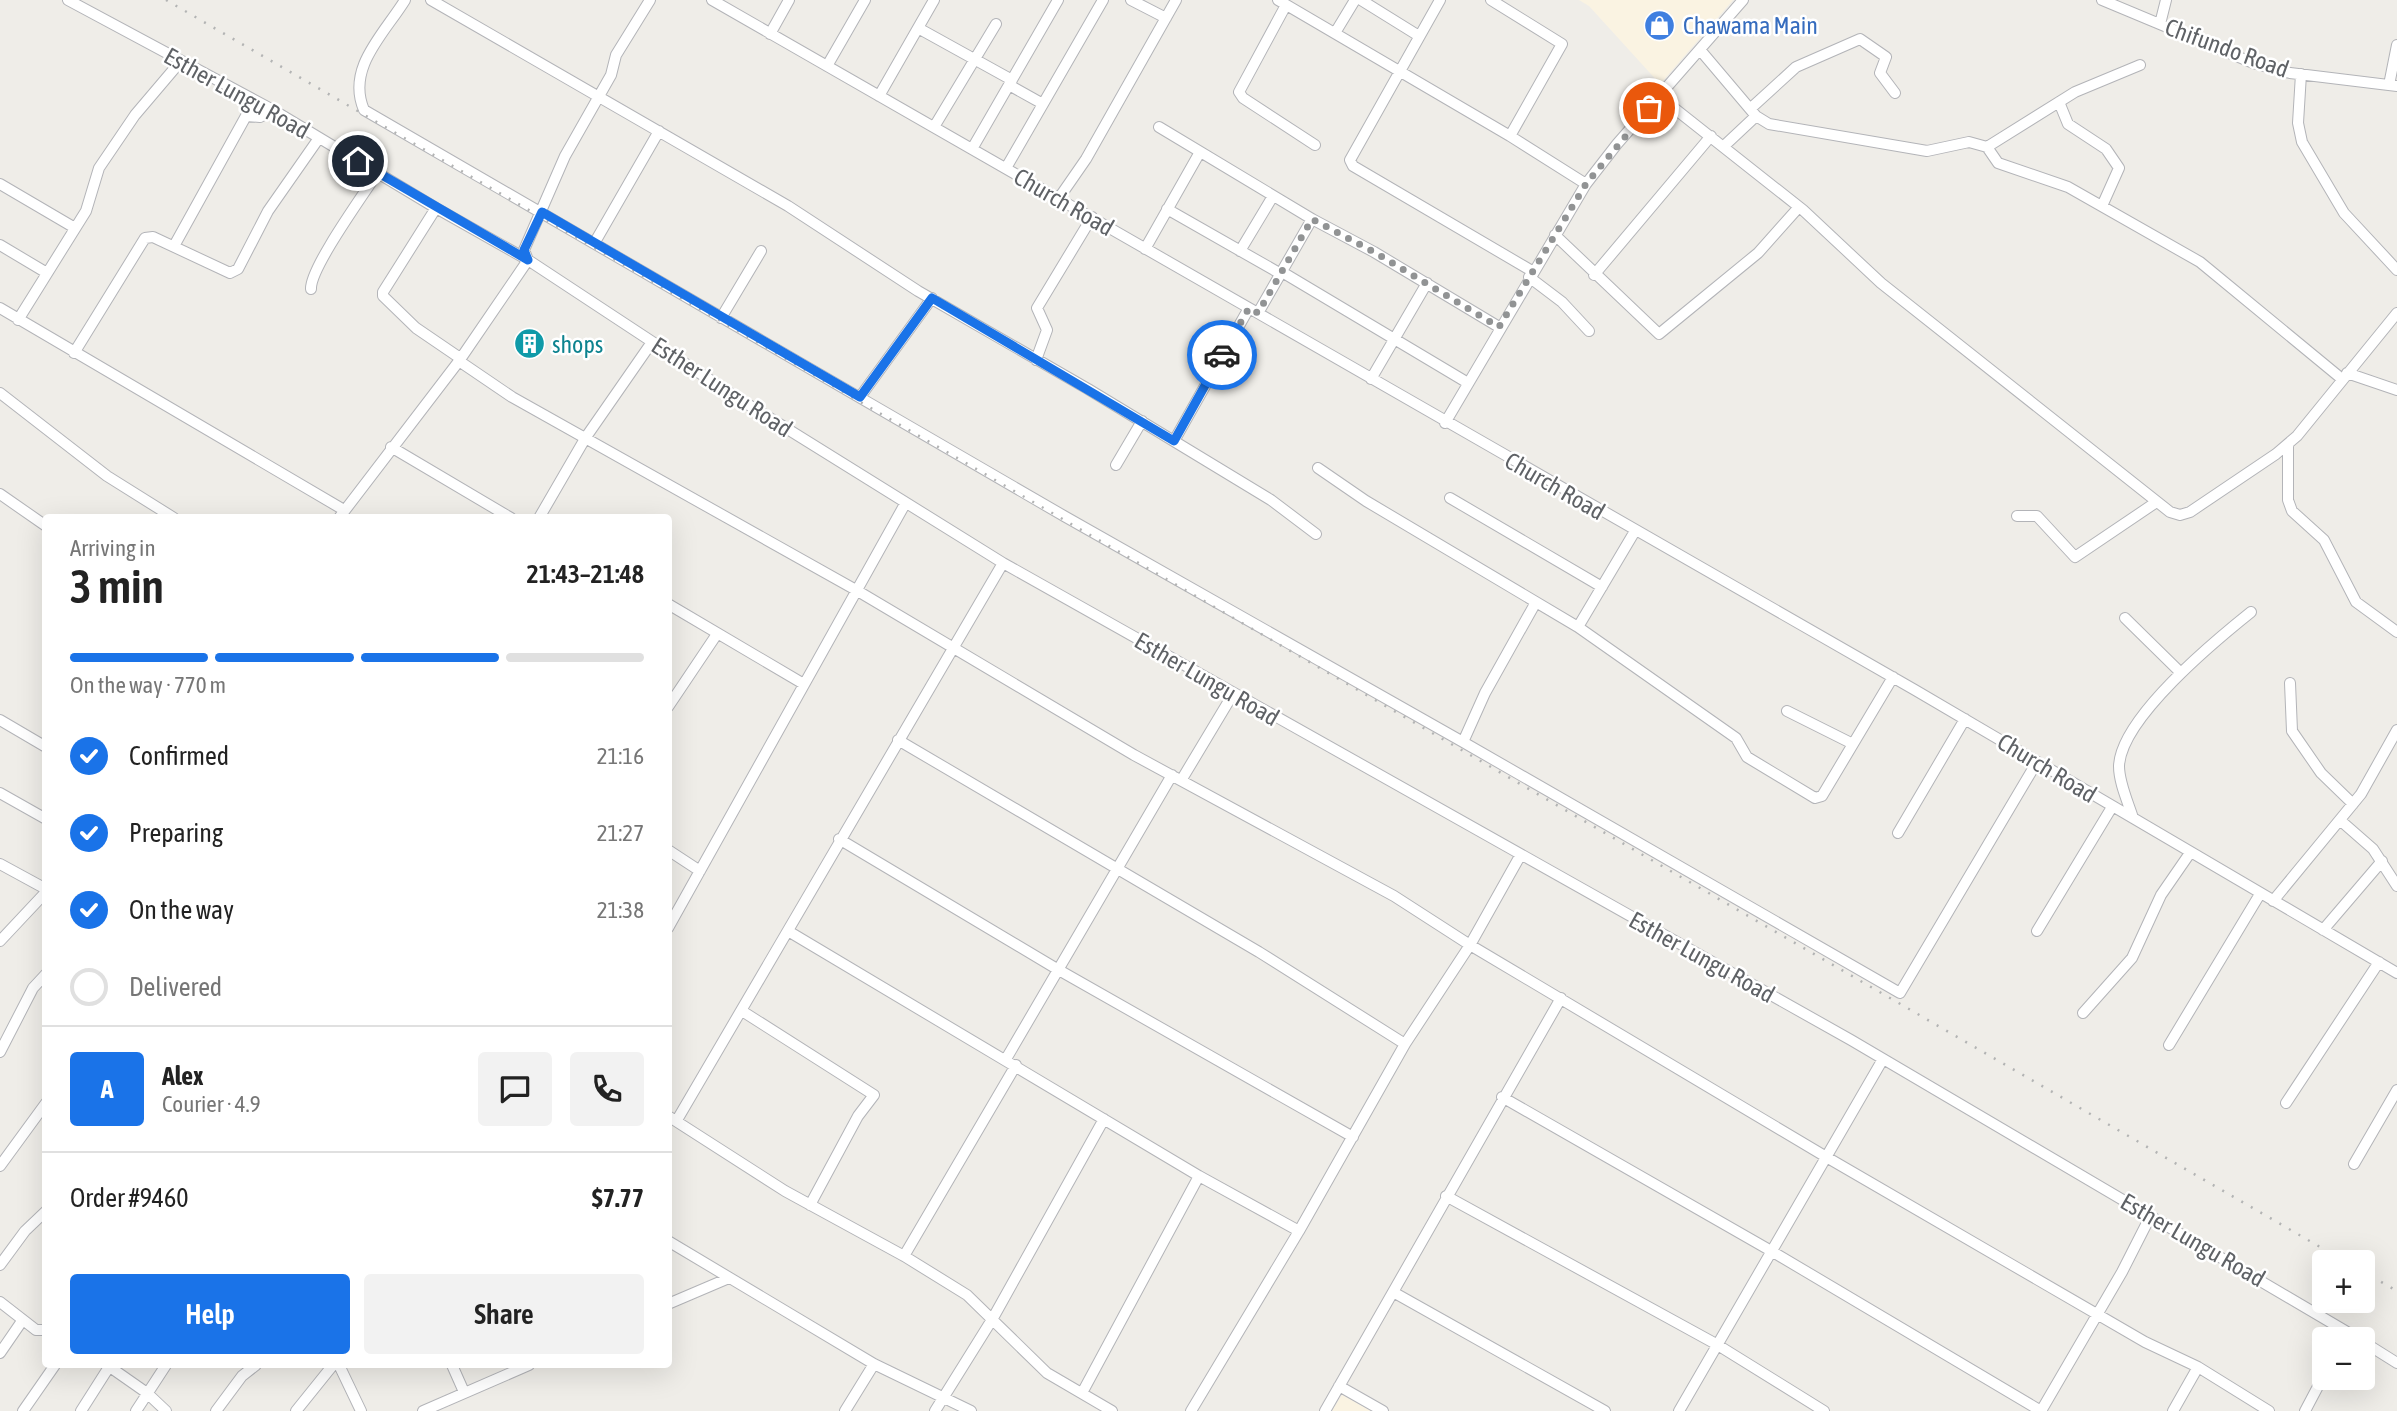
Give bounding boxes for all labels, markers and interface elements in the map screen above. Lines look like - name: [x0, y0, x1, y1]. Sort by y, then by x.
- shop icon: Chawama Main: [1643, 8, 1677, 42]
- place label: Chawama Main: [1683, 12, 1818, 39]
- street label: Chifundo Road: [2162, 13, 2292, 83]
- street label: Esther Lungu Road: [160, 42, 314, 144]
- pin: [1619, 78, 1679, 138]
- icon: bag: [1630, 89, 1668, 127]
- pin: [328, 131, 388, 191]
- icon: home: [339, 142, 377, 180]
- street label: Church Road: [1009, 163, 1119, 241]
- courier: [1187, 320, 1257, 390]
- building icon: shops: [512, 327, 546, 361]
- place label: shops: [552, 331, 603, 358]
- street label: Esther Lungu Road: [647, 332, 797, 442]
- icon: car: [1203, 336, 1241, 374]
- street label: Church Road: [1500, 447, 1610, 525]
- text: Arriving in: [70, 535, 156, 561]
- text: 21:43–21:48: [527, 559, 644, 589]
- text: 3 min: [70, 560, 164, 613]
- street label: Esther Lungu Road: [1130, 627, 1284, 731]
- text: On the way · 770 m: [70, 672, 226, 698]
- street label: Church Road: [1993, 728, 2101, 808]
- icon: check: [70, 737, 108, 775]
- text: Confirmed: [129, 741, 229, 771]
- text: 21:16: [597, 743, 644, 769]
- icon: check: [70, 814, 108, 852]
- text: Preparing: [129, 818, 223, 848]
- text: 21:27: [597, 820, 644, 846]
- icon: check: [70, 891, 108, 929]
- text: On the way: [129, 895, 234, 925]
- text: 21:38: [597, 897, 644, 923]
- street label: Esther Lungu Road: [1625, 906, 1779, 1008]
- text: Delivered: [129, 972, 222, 1002]
- button: chat: [478, 1052, 552, 1126]
- button: phone: [570, 1052, 644, 1126]
- text: Alex: [162, 1061, 203, 1091]
- text: A: [101, 1074, 113, 1104]
- text: Courier · 4.9: [162, 1091, 261, 1117]
- text: Order #9460: [70, 1183, 189, 1213]
- text: $7.77: [592, 1183, 644, 1213]
- street label: Esther Lungu Road: [2116, 1188, 2270, 1292]
- map controls: [2312, 1250, 2375, 1390]
- button: +: [2312, 1250, 2375, 1313]
- button: Help: [70, 1274, 350, 1354]
- button: Share: [364, 1274, 644, 1354]
- button: −: [2312, 1327, 2375, 1390]

